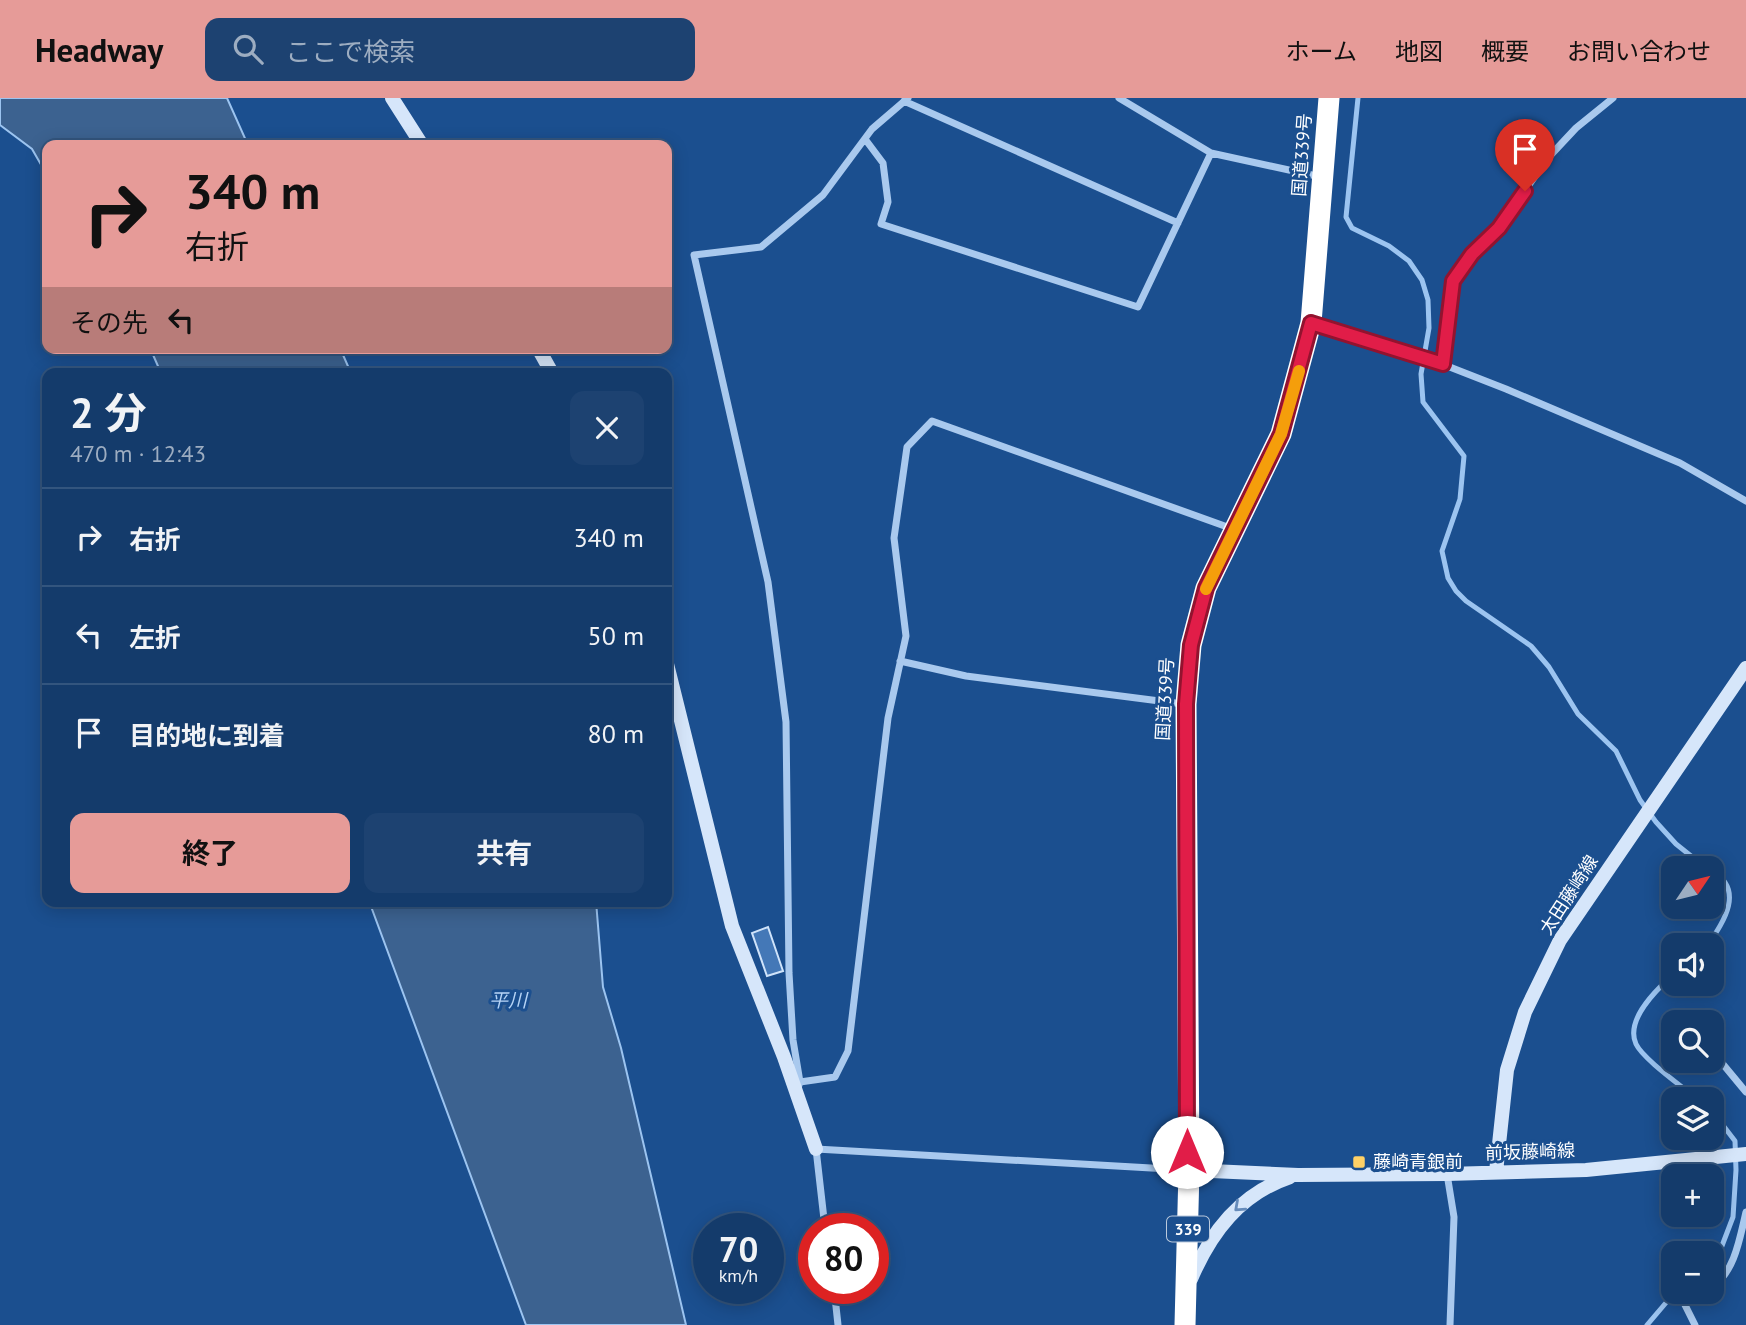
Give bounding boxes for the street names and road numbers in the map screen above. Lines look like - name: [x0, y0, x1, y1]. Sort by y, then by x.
- street label: 国道339号: [1287, 113, 1316, 197]
- street label: 国道339号: [1151, 657, 1178, 741]
- street label: 太田藤崎線: [1534, 851, 1603, 939]
- street label: 前坂藤崎線: [1485, 1138, 1575, 1165]
- road number: 339: [1167, 1217, 1209, 1242]

